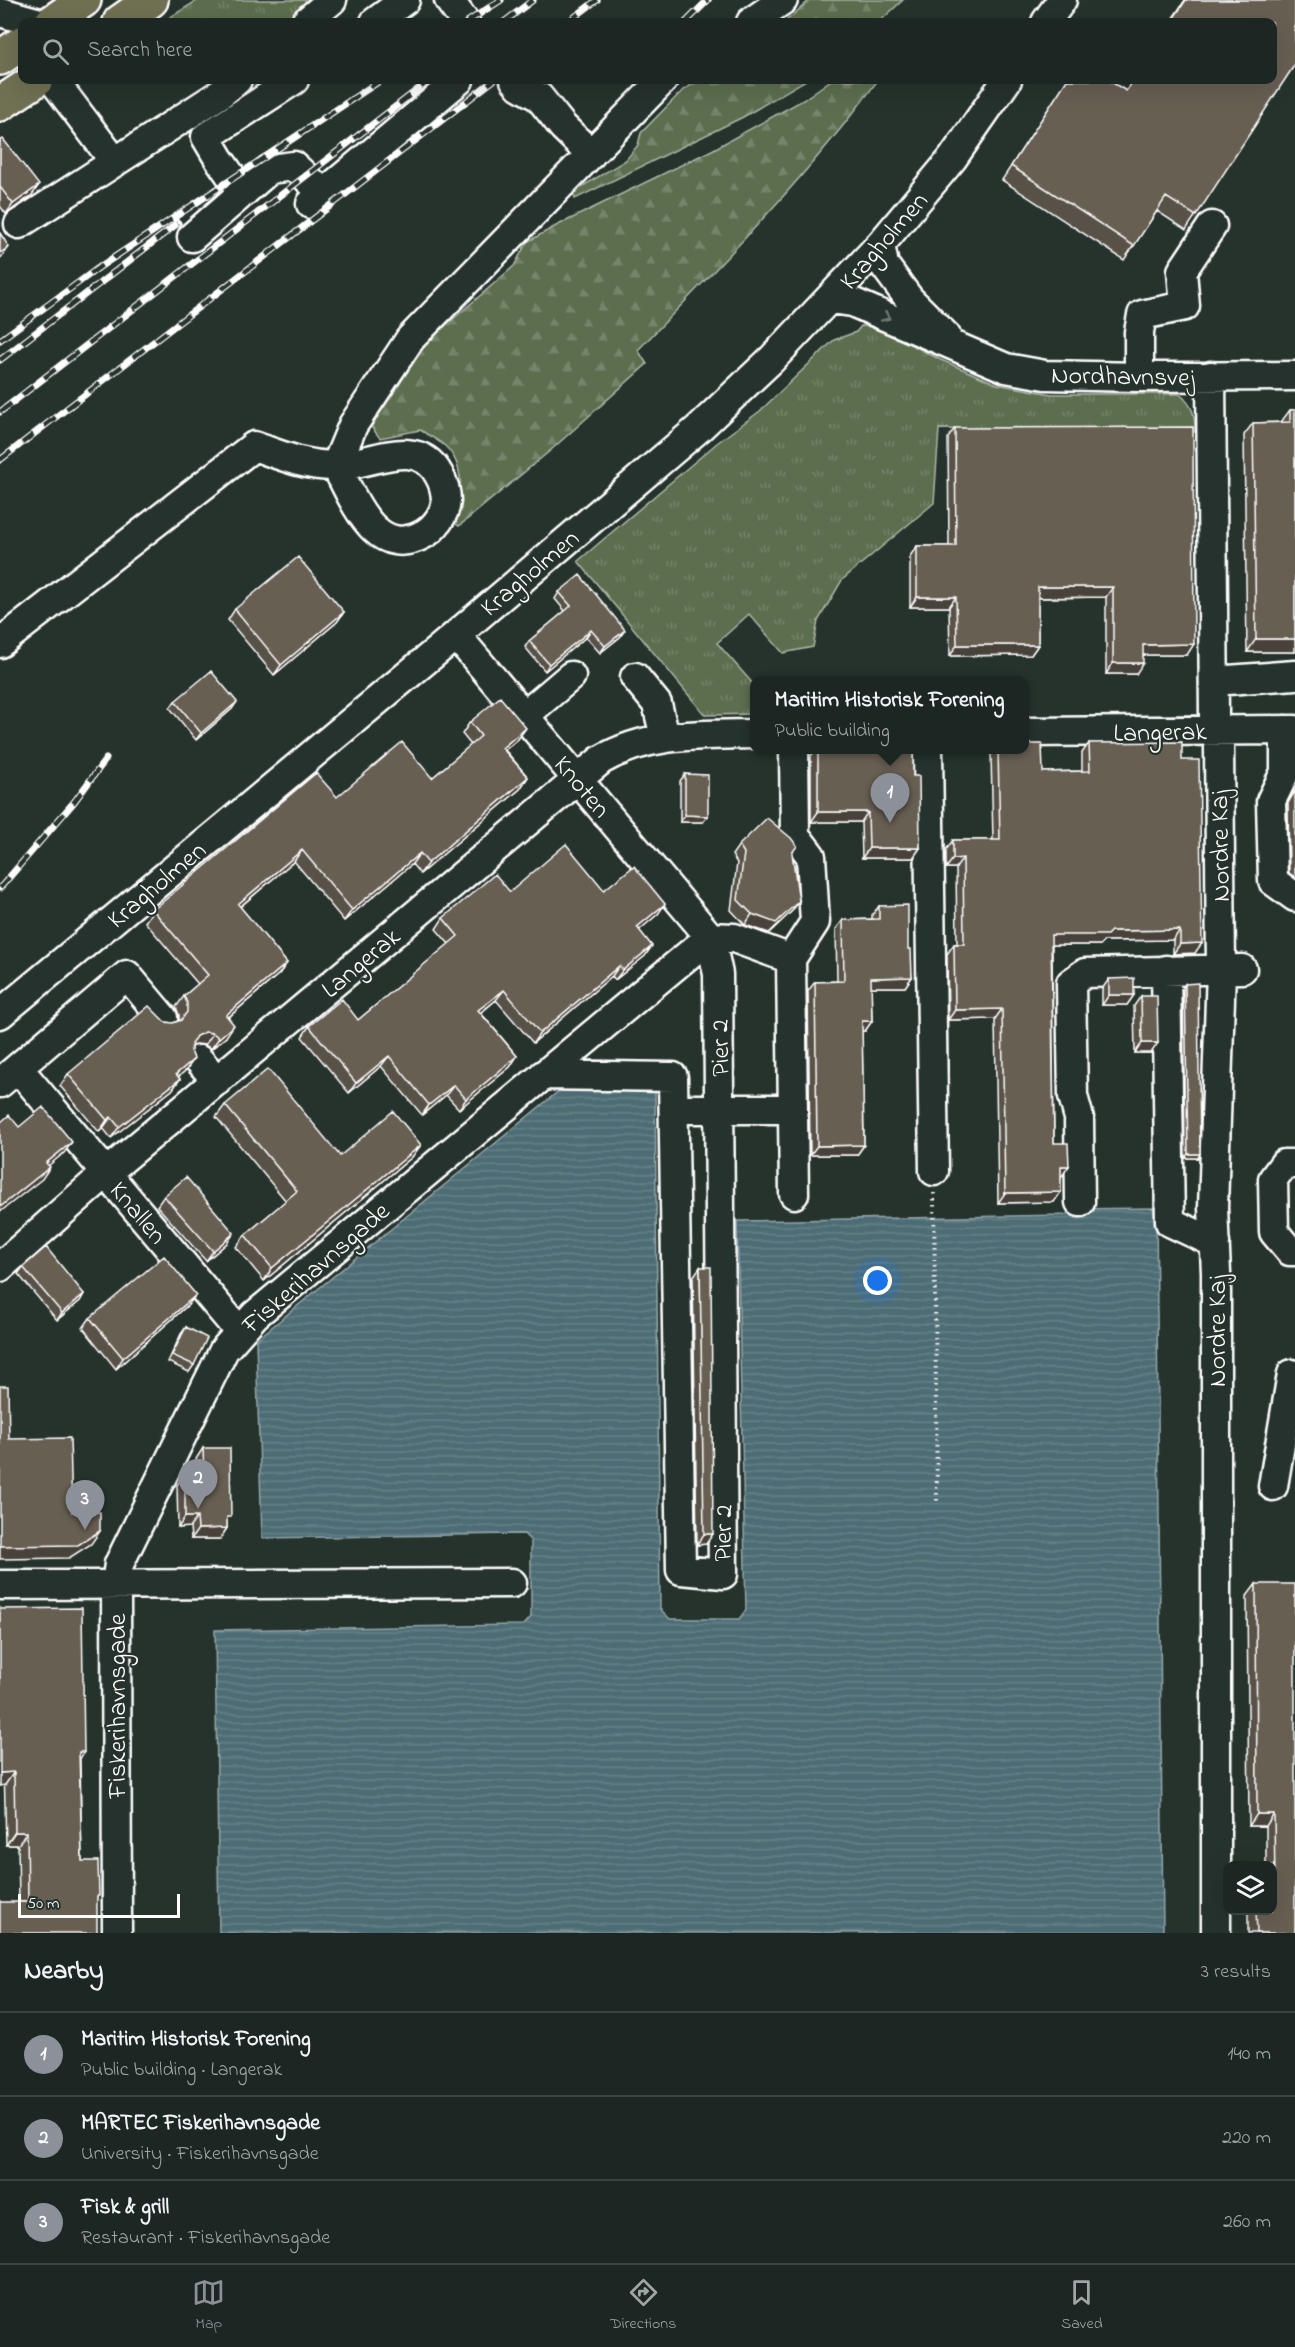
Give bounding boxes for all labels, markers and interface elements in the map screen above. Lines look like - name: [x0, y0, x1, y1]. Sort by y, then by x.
- search box: [18, 18, 1277, 84]
- icon: search: [39, 35, 72, 68]
- text: Search here: [87, 35, 192, 67]
- street label: Kragholmen: [832, 184, 939, 300]
- one-way arrow: [879, 310, 890, 322]
- street label: Nordhavnsvej: [1051, 358, 1196, 398]
- street label: Kragholmen: [473, 521, 589, 627]
- popup: [750, 676, 1029, 754]
- text: Maritim Historisk Forening: [775, 685, 1004, 717]
- street label: Langerak: [1113, 714, 1208, 754]
- text: Public building: [775, 717, 890, 746]
- street label: Knoten: [543, 748, 618, 828]
- pin: 1: [870, 774, 910, 823]
- street label: Nordre Kaj: [1202, 789, 1242, 902]
- street label: Kragholmen: [100, 833, 216, 939]
- street label: Langerak: [314, 919, 410, 1009]
- street label: Pier 2: [703, 1019, 741, 1077]
- street label: Knallen: [99, 1174, 175, 1254]
- street label: Fiskerihavnsgade: [234, 1194, 400, 1345]
- your location: [863, 1266, 892, 1295]
- street label: Nordre Kaj: [1200, 1274, 1238, 1387]
- pin: 2: [178, 1460, 218, 1509]
- pin: 3: [66, 1480, 104, 1530]
- street label: Pier 2: [706, 1504, 744, 1562]
- street label: Fiskerihavnsgade: [100, 1613, 138, 1800]
- map controls: [1223, 1861, 1277, 1915]
- button: layers: [1223, 1861, 1277, 1915]
- scale bar: [18, 1891, 180, 1918]
- text: 50 m: [27, 1892, 59, 1916]
- text: Nearby: [24, 1953, 103, 1991]
- text: 3 results: [1201, 1958, 1271, 1987]
- text: Maritim Historisk Forening: [81, 2024, 311, 2056]
- text: 1: [40, 2040, 47, 2069]
- text: 140 m: [1227, 2040, 1271, 2069]
- text: Public building · Langerak: [81, 2056, 282, 2085]
- text: MARTEC Fiskerihavnsgade: [81, 2108, 320, 2140]
- text: 2: [39, 2124, 48, 2153]
- text: 220 m: [1222, 2124, 1271, 2153]
- text: University · Fiskerihavnsgade: [81, 2140, 319, 2169]
- text: Fisk & grill: [81, 2192, 169, 2224]
- text: 3: [39, 2208, 48, 2237]
- text: 260 m: [1223, 2208, 1271, 2237]
- text: Restaurant · Fiskerihavnsgade: [81, 2224, 330, 2253]
- tab: Map: [192, 2276, 225, 2336]
- tab: Directions: [610, 2276, 676, 2336]
- tab: Saved: [1061, 2276, 1103, 2336]

